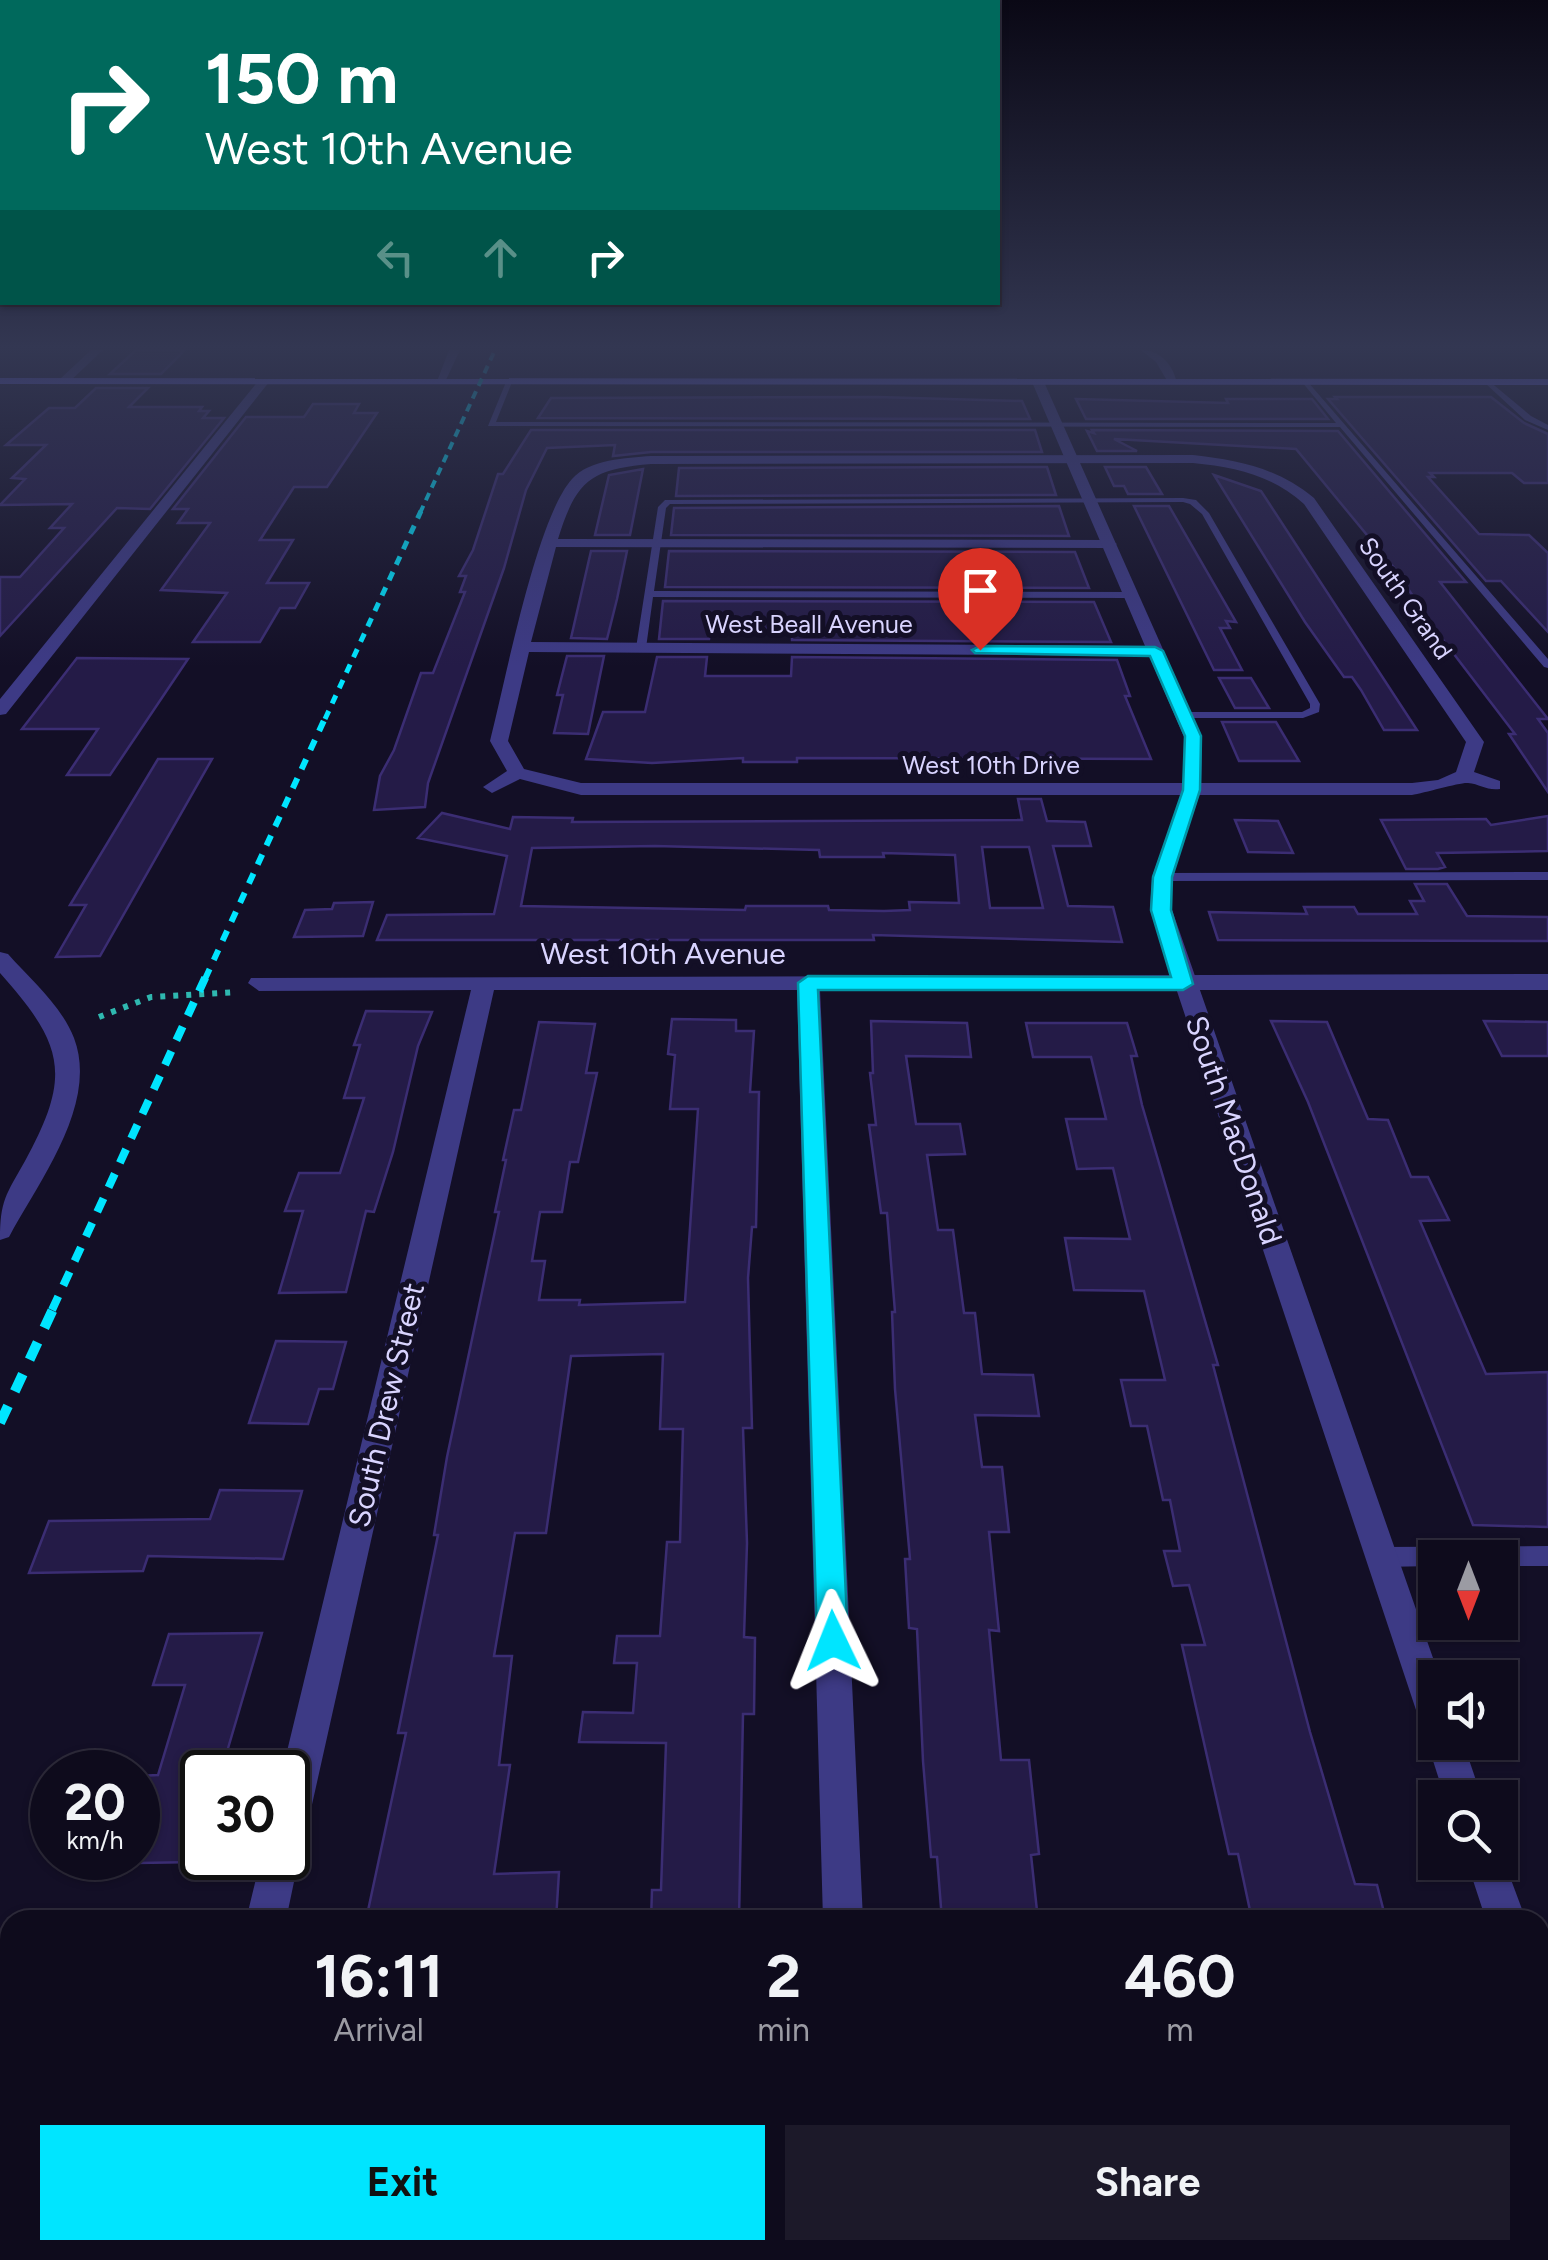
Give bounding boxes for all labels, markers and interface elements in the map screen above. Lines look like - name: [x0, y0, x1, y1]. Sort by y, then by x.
- text: 150 m: [205, 36, 398, 121]
- icon: right: [40, 40, 170, 170]
- text: West 10th Avenue: [205, 121, 573, 175]
- icon: left: [368, 230, 423, 285]
- icon: ahead: [473, 230, 528, 285]
- icon: right: [578, 230, 633, 285]
- street label: South Grand: [1353, 531, 1459, 665]
- pin: [938, 548, 1023, 651]
- icon: arrive: [953, 563, 1008, 618]
- street label: West Beall Avenue: [705, 609, 913, 639]
- street label: West 10th Drive: [902, 750, 1080, 780]
- street label: West 10th Avenue: [540, 935, 786, 972]
- street label: South MacDonald: [1178, 1011, 1290, 1249]
- street label: South Drew Street: [340, 1279, 432, 1531]
- north arrow: [1418, 1540, 1518, 1640]
- map controls: [1418, 1540, 1518, 1880]
- position arrow: [781, 1589, 885, 1693]
- button: sound: [1418, 1660, 1518, 1760]
- speed limit sign: 30: [180, 1750, 310, 1880]
- text: 20: [64, 1772, 126, 1833]
- button: search: [1418, 1780, 1518, 1880]
- text: km/h: [66, 1825, 124, 1855]
- text: 16:11: [314, 1940, 443, 2012]
- text: 2: [766, 1940, 801, 2012]
- text: 460: [1124, 1940, 1236, 2012]
- text: Arrival: [333, 2011, 424, 2049]
- text: min: [757, 2011, 810, 2049]
- text: m: [1166, 2011, 1194, 2049]
- button: Exit: [40, 2125, 765, 2240]
- button: Share: [785, 2125, 1510, 2240]

